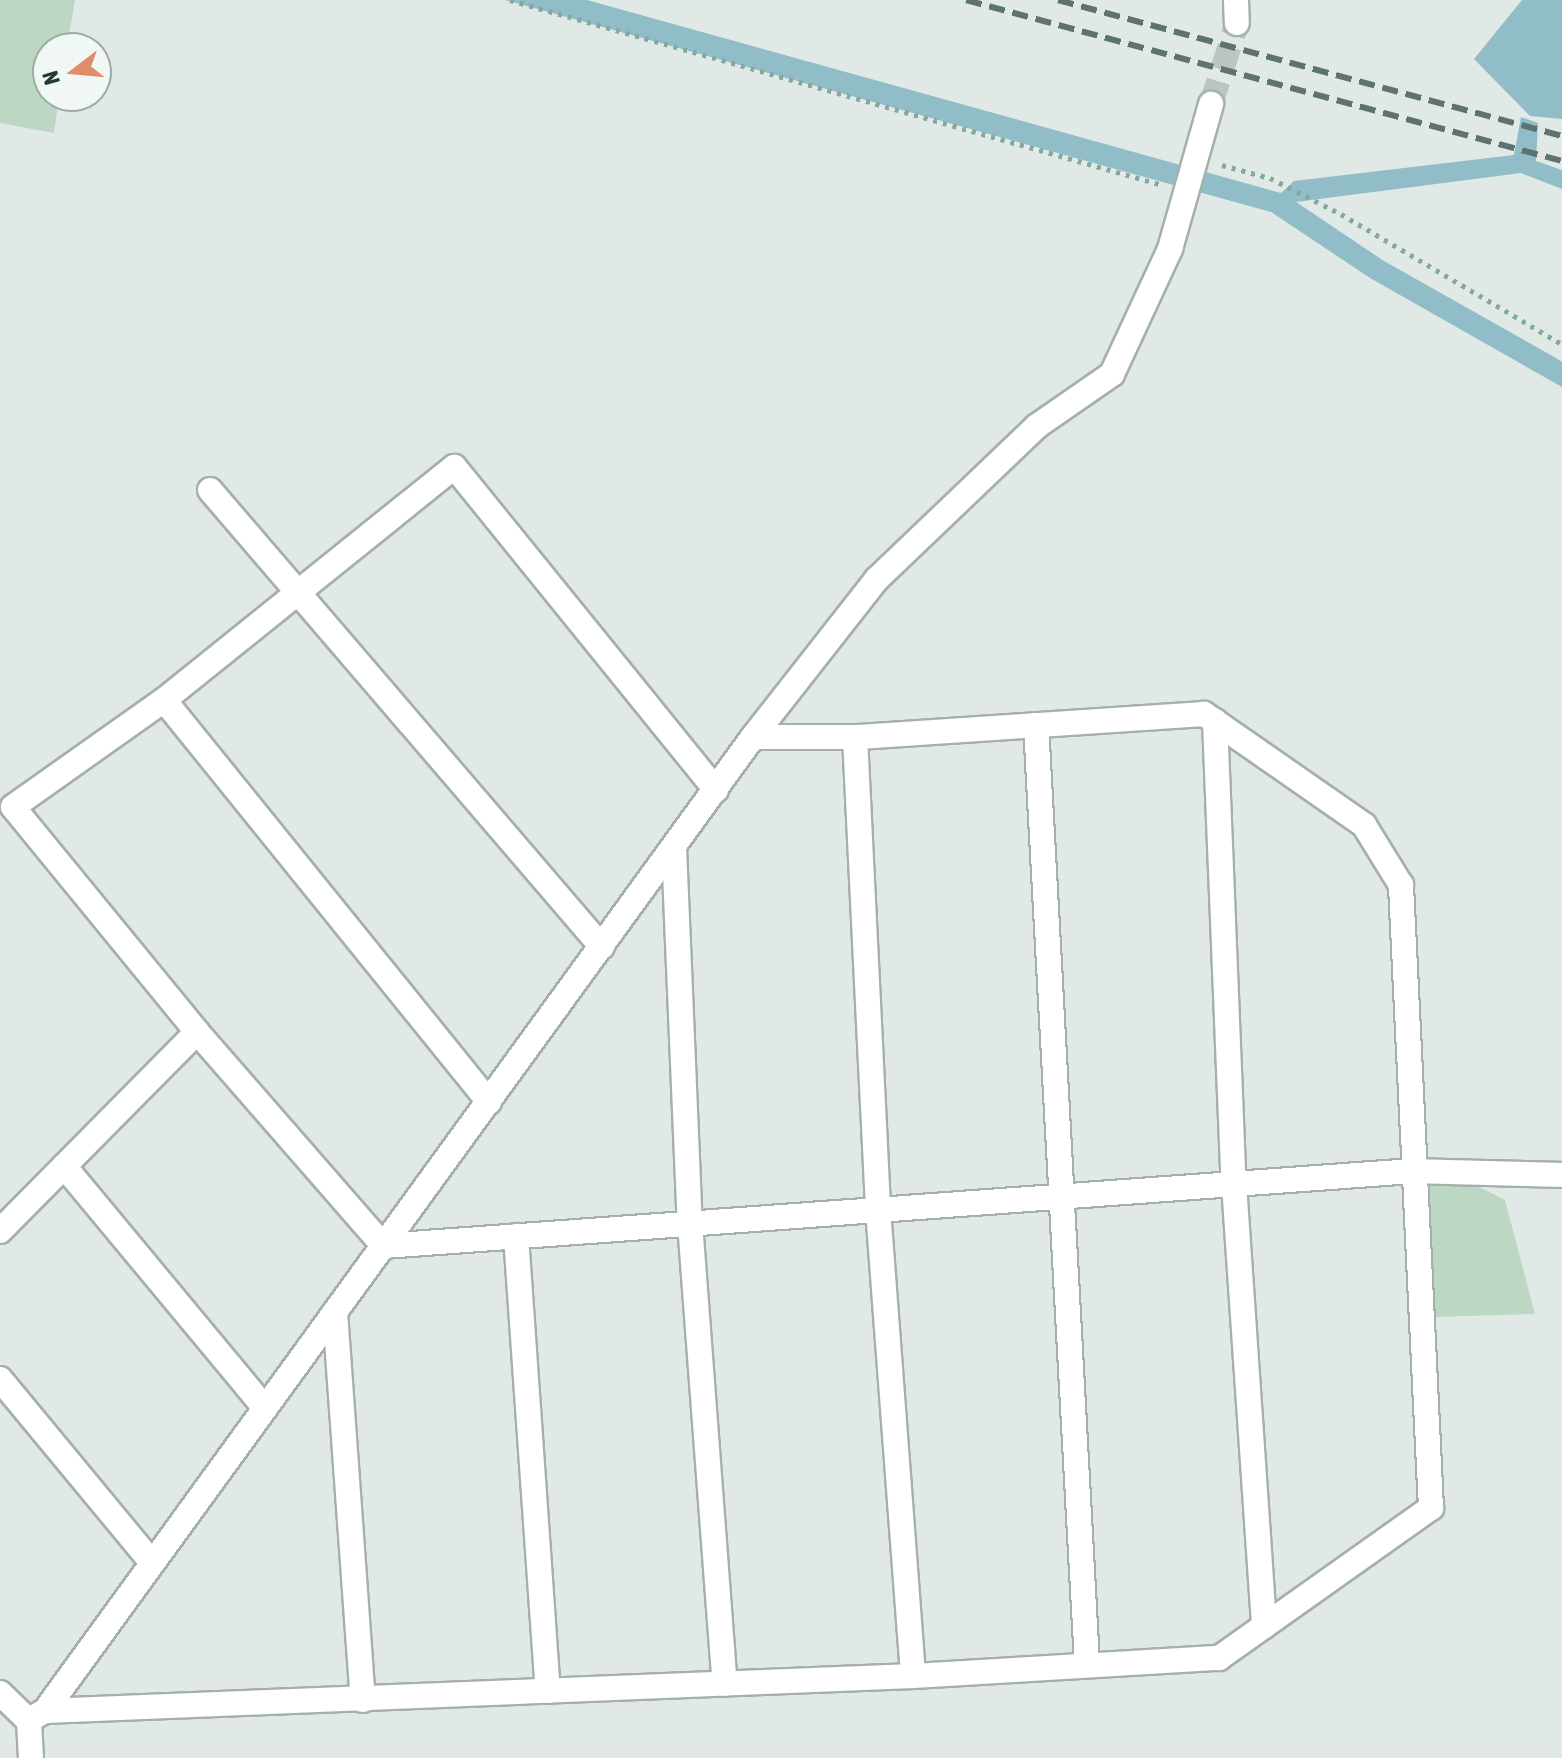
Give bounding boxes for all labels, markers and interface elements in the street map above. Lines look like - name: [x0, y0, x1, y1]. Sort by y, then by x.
- north arrow: [32, 32, 112, 112]
- text: N: [37, 68, 65, 88]

